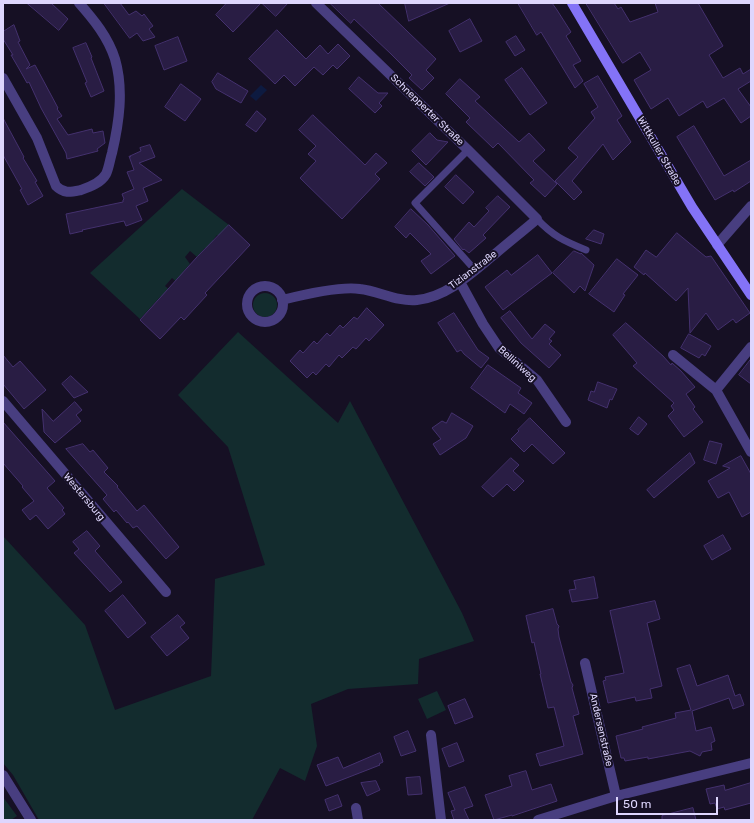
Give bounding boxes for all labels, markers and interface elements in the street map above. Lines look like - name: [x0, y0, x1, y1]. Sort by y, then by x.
- street label: Schnepperter Straße: [388, 72, 466, 148]
- street label: Wittkuller Straße: [635, 115, 683, 187]
- street label: Tizianstraße: [447, 248, 499, 292]
- street label: Belliniweg: [495, 344, 539, 384]
- street label: Westersburg: [61, 471, 107, 523]
- street label: Andersenstraße: [587, 692, 615, 768]
- scale bar: [618, 789, 720, 815]
- text: 50 m: [623, 797, 651, 811]

